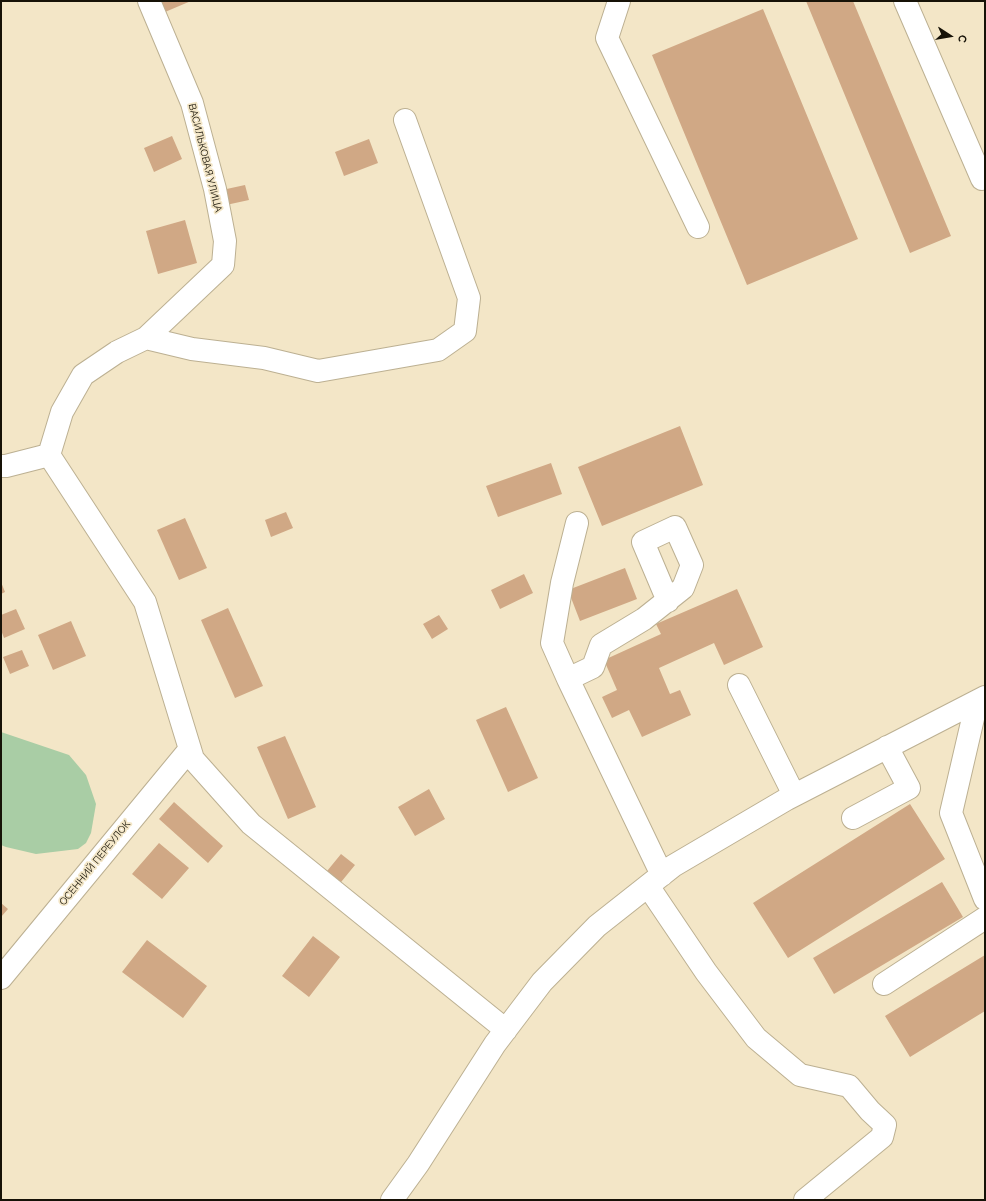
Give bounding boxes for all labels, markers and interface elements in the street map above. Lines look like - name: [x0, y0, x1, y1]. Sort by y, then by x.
- north arrow: [930, 16, 970, 56]
- text: С: [955, 34, 969, 44]
- street label: ВАСИЛЬКОВАЯ УЛИЦА: [186, 102, 224, 214]
- street label: ОСЕННИЙ ПЕРЕУЛОК: [57, 818, 133, 908]

